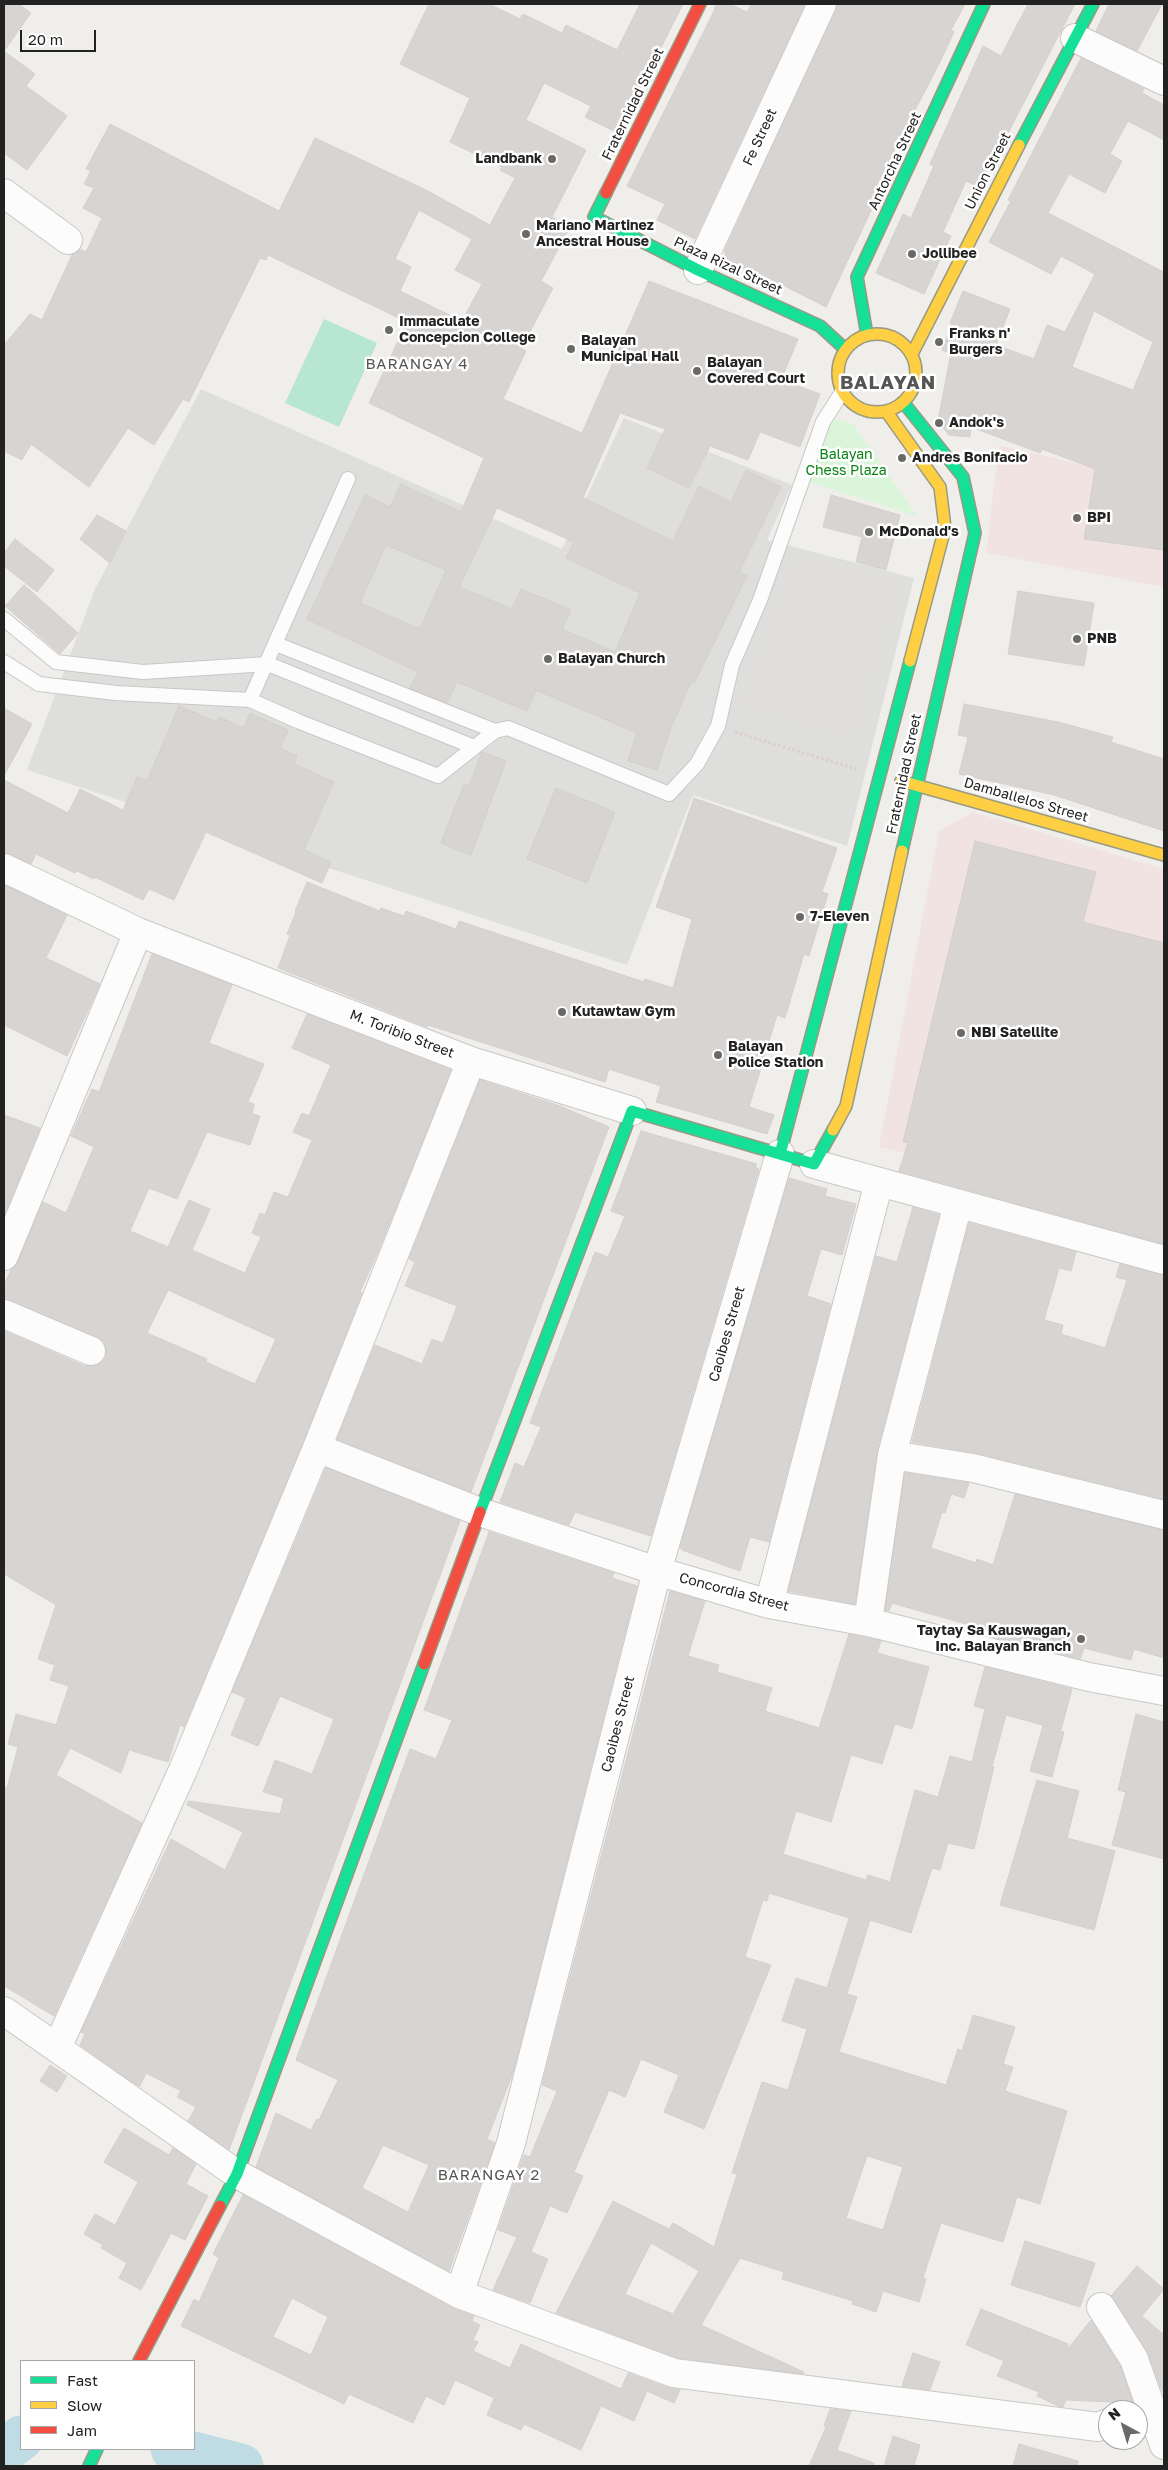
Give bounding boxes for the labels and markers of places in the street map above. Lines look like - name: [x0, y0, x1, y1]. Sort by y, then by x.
- place label: Landbank: [475, 151, 542, 167]
- marker: Landbank: [546, 153, 558, 165]
- place label: Mariano Martinez Ancestral House: [536, 218, 654, 250]
- marker: Mariano Martinez Ancestral House: [520, 228, 532, 240]
- place label: Jollibee: [922, 246, 977, 262]
- marker: Jollibee: [906, 248, 918, 260]
- place label: Immaculate Concepcion College: [399, 314, 536, 347]
- marker: Immaculate Concepcion College: [383, 324, 395, 336]
- place label: Franks n' Burgers: [949, 326, 1010, 358]
- place label: Balayan Municipal Hall: [581, 333, 679, 366]
- marker: Franks n' Burgers: [933, 336, 945, 348]
- marker: Balayan Municipal Hall: [565, 343, 577, 355]
- place label: Balayan Covered Court: [707, 355, 805, 388]
- marker: Balayan Covered Court: [691, 365, 703, 377]
- place label: Andok's: [949, 415, 1004, 431]
- marker: Andok's: [933, 417, 945, 429]
- place label: Andres Bonifacio: [912, 450, 1028, 466]
- marker: Andres Bonifacio: [896, 452, 908, 464]
- place label: BPI: [1087, 510, 1111, 526]
- marker: BPI: [1071, 512, 1083, 524]
- place label: McDonald's: [879, 524, 959, 540]
- marker: McDonald's: [863, 526, 875, 538]
- place label: PNB: [1087, 631, 1117, 647]
- marker: PNB: [1071, 633, 1083, 645]
- place label: Balayan Church: [558, 651, 665, 667]
- marker: Balayan Church: [542, 653, 554, 665]
- place label: 7-Eleven: [810, 909, 869, 925]
- marker: 7-Eleven: [794, 911, 806, 923]
- place label: Kutawtaw Gym: [572, 1004, 675, 1020]
- marker: Kutawtaw Gym: [556, 1006, 568, 1018]
- place label: NBI Satellite: [971, 1025, 1058, 1041]
- marker: NBI Satellite: [955, 1027, 967, 1039]
- place label: Balayan Police Station: [728, 1039, 823, 1072]
- marker: Balayan Police Station: [712, 1049, 724, 1061]
- place label: Taytay Sa Kauswagan, Inc. Balayan Branch: [917, 1623, 1071, 1655]
- marker: Taytay Sa Kauswagan, Inc. Balayan Branch: [1075, 1633, 1087, 1645]

